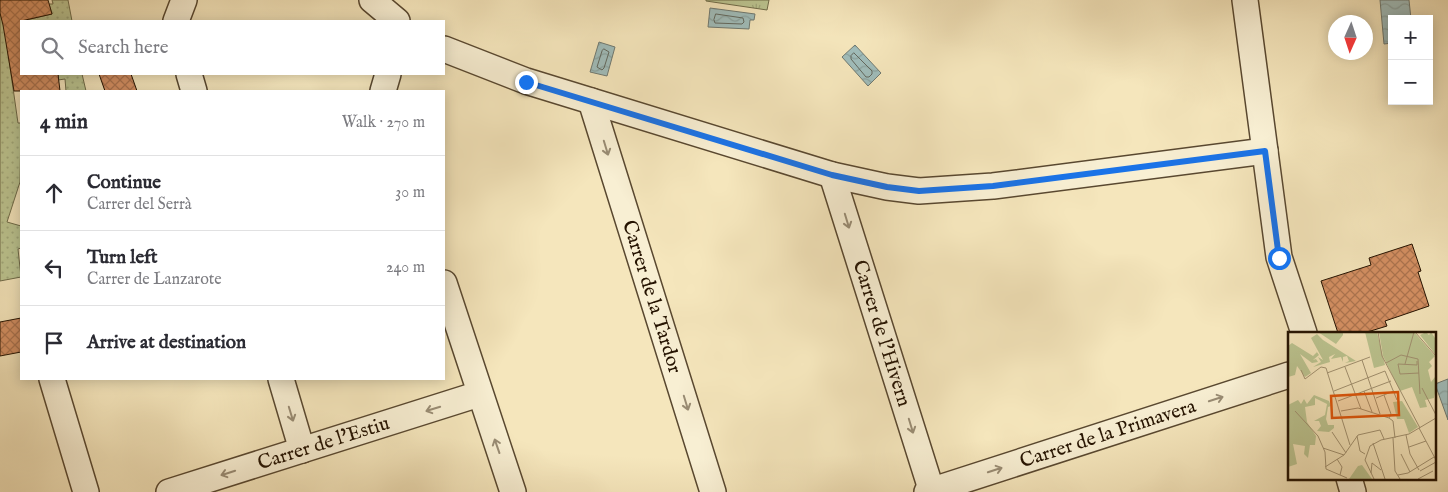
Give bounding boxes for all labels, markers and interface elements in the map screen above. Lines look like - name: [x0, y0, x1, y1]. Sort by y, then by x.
- north arrow: [1328, 15, 1373, 60]
- map controls: [1388, 15, 1433, 105]
- button: +: [1388, 15, 1433, 60]
- search box: [20, 20, 445, 75]
- icon: search: [38, 34, 66, 62]
- text: Search here: [78, 36, 169, 60]
- button: −: [1388, 60, 1433, 105]
- route end: [515, 71, 538, 94]
- text: 4 min: [40, 109, 88, 136]
- text: Walk · 270 m: [342, 113, 425, 133]
- one-way arrow: [601, 139, 611, 155]
- text: Continue: [87, 171, 161, 195]
- icon: ahead: [40, 179, 68, 207]
- text: 30 m: [395, 183, 425, 203]
- text: Carrer del Serrà: [87, 195, 192, 215]
- one-way arrow: [842, 213, 852, 229]
- street label: Carrer de la Tardor: [616, 217, 688, 377]
- text: Turn left: [87, 246, 158, 270]
- route start: [1268, 247, 1291, 270]
- icon: left: [40, 254, 68, 282]
- street label: Carrer de l'Hivern: [847, 257, 917, 410]
- text: 240 m: [386, 258, 425, 278]
- text: Carrer de Lanzarote: [87, 270, 222, 290]
- icon: arrive: [40, 329, 68, 357]
- text: Arrive at destination: [87, 331, 246, 355]
- inset map: [1288, 332, 1436, 480]
- street label: Carrer de la Primavera: [1017, 393, 1199, 474]
- one-way arrow: [1208, 394, 1223, 403]
- one-way arrow: [681, 395, 691, 411]
- one-way arrow: [425, 405, 441, 414]
- one-way arrow: [287, 406, 297, 422]
- street label: Carrer de l'Estiu: [254, 411, 393, 476]
- one-way arrow: [907, 418, 917, 434]
- one-way arrow: [492, 439, 501, 454]
- one-way arrow: [986, 465, 1002, 475]
- one-way arrow: [220, 469, 236, 479]

